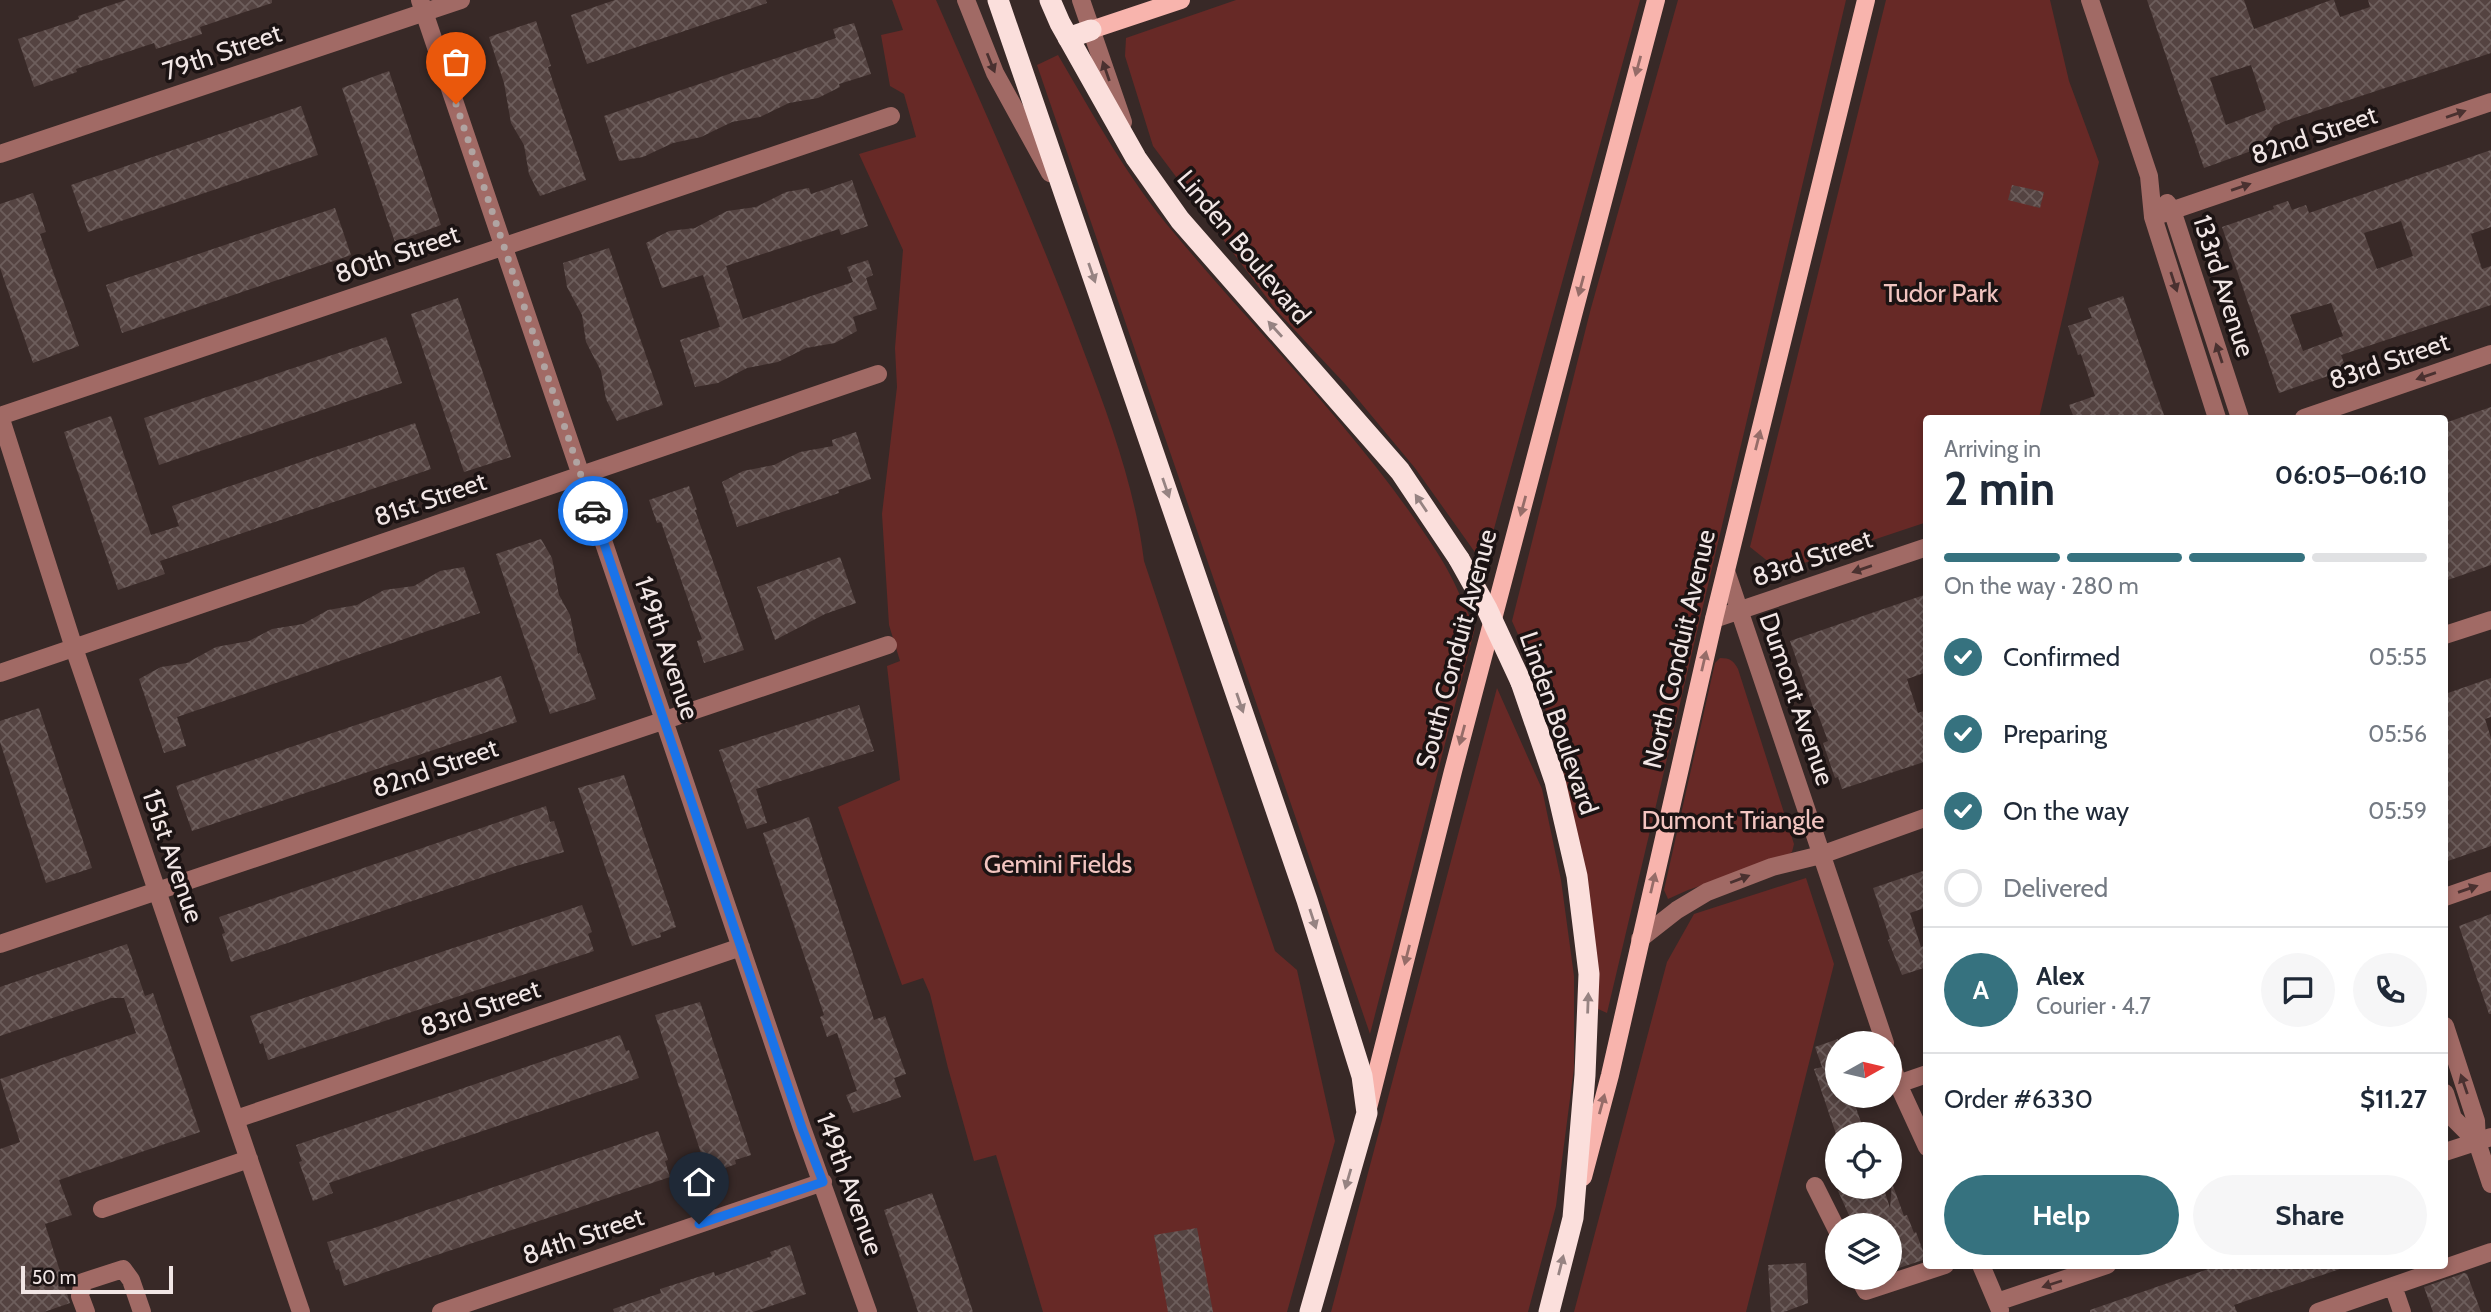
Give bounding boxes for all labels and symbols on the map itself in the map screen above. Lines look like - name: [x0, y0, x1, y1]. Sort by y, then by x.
- street label: 79th Street: [158, 17, 286, 87]
- pin: [426, 32, 486, 104]
- one-way arrow: [986, 53, 997, 74]
- one-way arrow: [1633, 56, 1643, 77]
- one-way arrow: [1100, 60, 1111, 81]
- street label: 82nd Street: [2247, 98, 2381, 171]
- one-way arrow: [2446, 108, 2467, 119]
- street label: Linden Boulevard: [1170, 163, 1318, 331]
- one-way arrow: [2231, 181, 2252, 192]
- street label: 133rd Avenue: [2186, 211, 2262, 361]
- street label: 80th Street: [331, 218, 464, 290]
- one-way arrow: [1087, 263, 1098, 284]
- one-way arrow: [2169, 271, 2179, 292]
- one-way arrow: [1575, 276, 1585, 297]
- park label: Tudor Park: [1884, 277, 1999, 309]
- one-way arrow: [1267, 320, 1283, 338]
- street label: 83rd Street: [2325, 325, 2453, 396]
- one-way arrow: [2213, 343, 2223, 364]
- one-way arrow: [2416, 371, 2437, 382]
- one-way arrow: [1753, 429, 1764, 451]
- street label: 81st Street: [370, 465, 490, 533]
- courier: [558, 476, 628, 546]
- one-way arrow: [1161, 478, 1172, 499]
- one-way arrow: [1415, 493, 1428, 512]
- one-way arrow: [1517, 495, 1528, 517]
- street label: 83rd Street: [1748, 522, 1876, 593]
- street label: South Conduit Avenue: [1409, 526, 1503, 772]
- street label: North Conduit Avenue: [1636, 526, 1722, 772]
- one-way arrow: [1852, 564, 1873, 574]
- street label: 149th Avenue: [628, 572, 706, 724]
- street label: Dumont Avenue: [1752, 608, 1842, 790]
- street label: Linden Boulevard: [1513, 627, 1605, 819]
- one-way arrow: [1699, 650, 1710, 672]
- one-way arrow: [1235, 693, 1246, 714]
- one-way arrow: [1456, 724, 1467, 746]
- street label: 82nd Street: [368, 731, 502, 804]
- street label: 151st Avenue: [135, 785, 211, 927]
- park label: Dumont Triangle: [1642, 804, 1825, 836]
- park label: Gemini Fields: [984, 848, 1132, 880]
- one-way arrow: [1648, 872, 1659, 894]
- one-way arrow: [1730, 874, 1751, 885]
- one-way arrow: [2457, 883, 2478, 894]
- one-way arrow: [1308, 908, 1319, 929]
- one-way arrow: [1401, 944, 1412, 966]
- street label: 83rd Street: [416, 972, 544, 1043]
- one-way arrow: [1583, 992, 1594, 1014]
- north arrow: [1825, 1031, 1902, 1108]
- one-way arrow: [2458, 1073, 2469, 1094]
- one-way arrow: [1597, 1093, 1608, 1115]
- street label: 149th Avenue: [809, 1108, 891, 1260]
- pin: [669, 1152, 729, 1224]
- one-way arrow: [1343, 1168, 1353, 1189]
- street label: 84th Street: [518, 1200, 648, 1272]
- one-way arrow: [1556, 1254, 1567, 1276]
- scale bar: [21, 1263, 173, 1295]
- one-way arrow: [2041, 1279, 2062, 1289]

